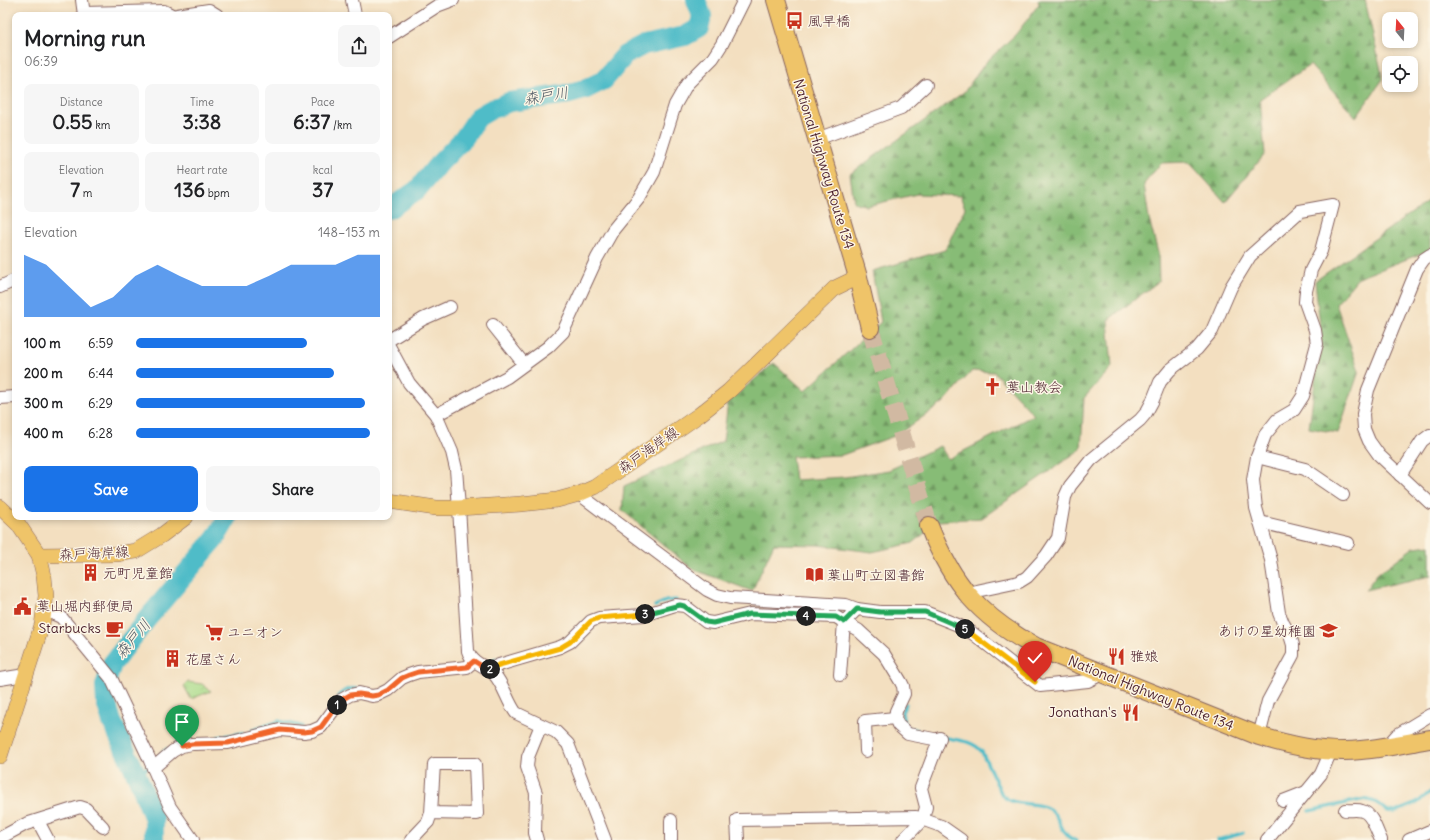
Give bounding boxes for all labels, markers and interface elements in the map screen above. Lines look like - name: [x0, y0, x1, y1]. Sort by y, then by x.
- bus stop icon: 風早橋: [785, 11, 805, 31]
- place label: 風早橋: [808, 12, 850, 30]
- north arrow: [1382, 12, 1418, 48]
- map controls: [1382, 12, 1418, 92]
- text: Morning run: [24, 24, 146, 52]
- button: share: [338, 25, 380, 67]
- text: 06:39: [24, 53, 58, 70]
- button: locate: [1382, 56, 1418, 92]
- street label: National Highway Route 134: [790, 77, 858, 251]
- water label: 森戸川: [522, 83, 570, 108]
- text: Distance: [60, 95, 103, 109]
- text: Time: [190, 95, 214, 109]
- text: Pace: [311, 95, 335, 109]
- text: 0.55: [52, 109, 93, 134]
- text: 3:38: [183, 109, 221, 134]
- text: 6:37: [293, 109, 330, 134]
- text: km: [93, 118, 110, 132]
- text: /km: [330, 118, 352, 132]
- text: Elevation: [59, 163, 104, 177]
- text: Heart rate: [176, 163, 228, 177]
- text: kcal: [313, 163, 333, 177]
- text: 7: [70, 177, 80, 202]
- text: 136: [174, 177, 205, 202]
- text: 37: [312, 177, 333, 202]
- text: m: [80, 186, 92, 200]
- text: bpm: [205, 186, 230, 200]
- text: Elevation: [24, 224, 77, 241]
- text: 148–153 m: [318, 224, 380, 241]
- text: 100 m: [24, 335, 61, 352]
- text: 6:59: [88, 335, 113, 352]
- text: 200 m: [24, 365, 63, 382]
- text: 6:44: [88, 365, 113, 382]
- church icon: 葉山教会: [983, 377, 1003, 397]
- place label: 葉山教会: [1006, 378, 1062, 396]
- text: 300 m: [24, 395, 63, 412]
- text: 6:29: [88, 395, 113, 412]
- street label: 森戸海岸線: [614, 423, 682, 477]
- text: 400 m: [24, 425, 63, 442]
- text: 6:28: [88, 425, 113, 442]
- button: Save: [24, 466, 198, 512]
- button: Share: [206, 466, 380, 512]
- street label: 森戸海岸線: [59, 542, 129, 564]
- building icon: 元町児童館: [80, 563, 100, 583]
- place label: 元町児童館: [103, 564, 173, 582]
- library icon: 葉山町立図書館: [804, 565, 824, 585]
- place label: 葉山町立図書館: [827, 566, 925, 584]
- public building icon: 葉山堀内郵便局: [13, 596, 33, 616]
- place label: 葉山堀内郵便局: [36, 597, 134, 615]
- pin: 3: [635, 604, 655, 624]
- pin: 4: [796, 606, 816, 626]
- text: 3: [642, 607, 648, 621]
- text: 4: [803, 609, 809, 623]
- water label: 森戸川: [111, 615, 154, 662]
- cafe icon: Starbucks: [104, 618, 124, 638]
- place label: Starbucks: [39, 619, 101, 637]
- pin: 5: [955, 619, 975, 639]
- school or university icon: あけの星幼稚園: [1319, 621, 1339, 641]
- supermarket icon: ユニオン: [204, 622, 224, 642]
- text: 5: [962, 622, 968, 636]
- place label: あけの星幼稚園: [1218, 622, 1316, 640]
- place label: ユニオン: [227, 623, 283, 641]
- pin: [1018, 641, 1052, 682]
- restaurant icon: 雅娘: [1107, 646, 1127, 666]
- icon: check: [1024, 647, 1046, 669]
- place label: 雅娘: [1130, 647, 1159, 665]
- building icon: 花屋さん: [162, 649, 182, 669]
- place label: 花屋さん: [185, 650, 241, 668]
- street label: National Highway Route 134: [1066, 652, 1236, 734]
- pin: 2: [480, 659, 500, 679]
- text: 2: [487, 662, 493, 676]
- pin: 1: [327, 695, 347, 715]
- text: 1: [335, 698, 339, 712]
- restaurant icon: Jonathan's: [1120, 702, 1140, 722]
- place label: Jonathan's: [1048, 703, 1117, 721]
- pin: [165, 705, 199, 746]
- icon: arrive: [171, 711, 193, 733]

